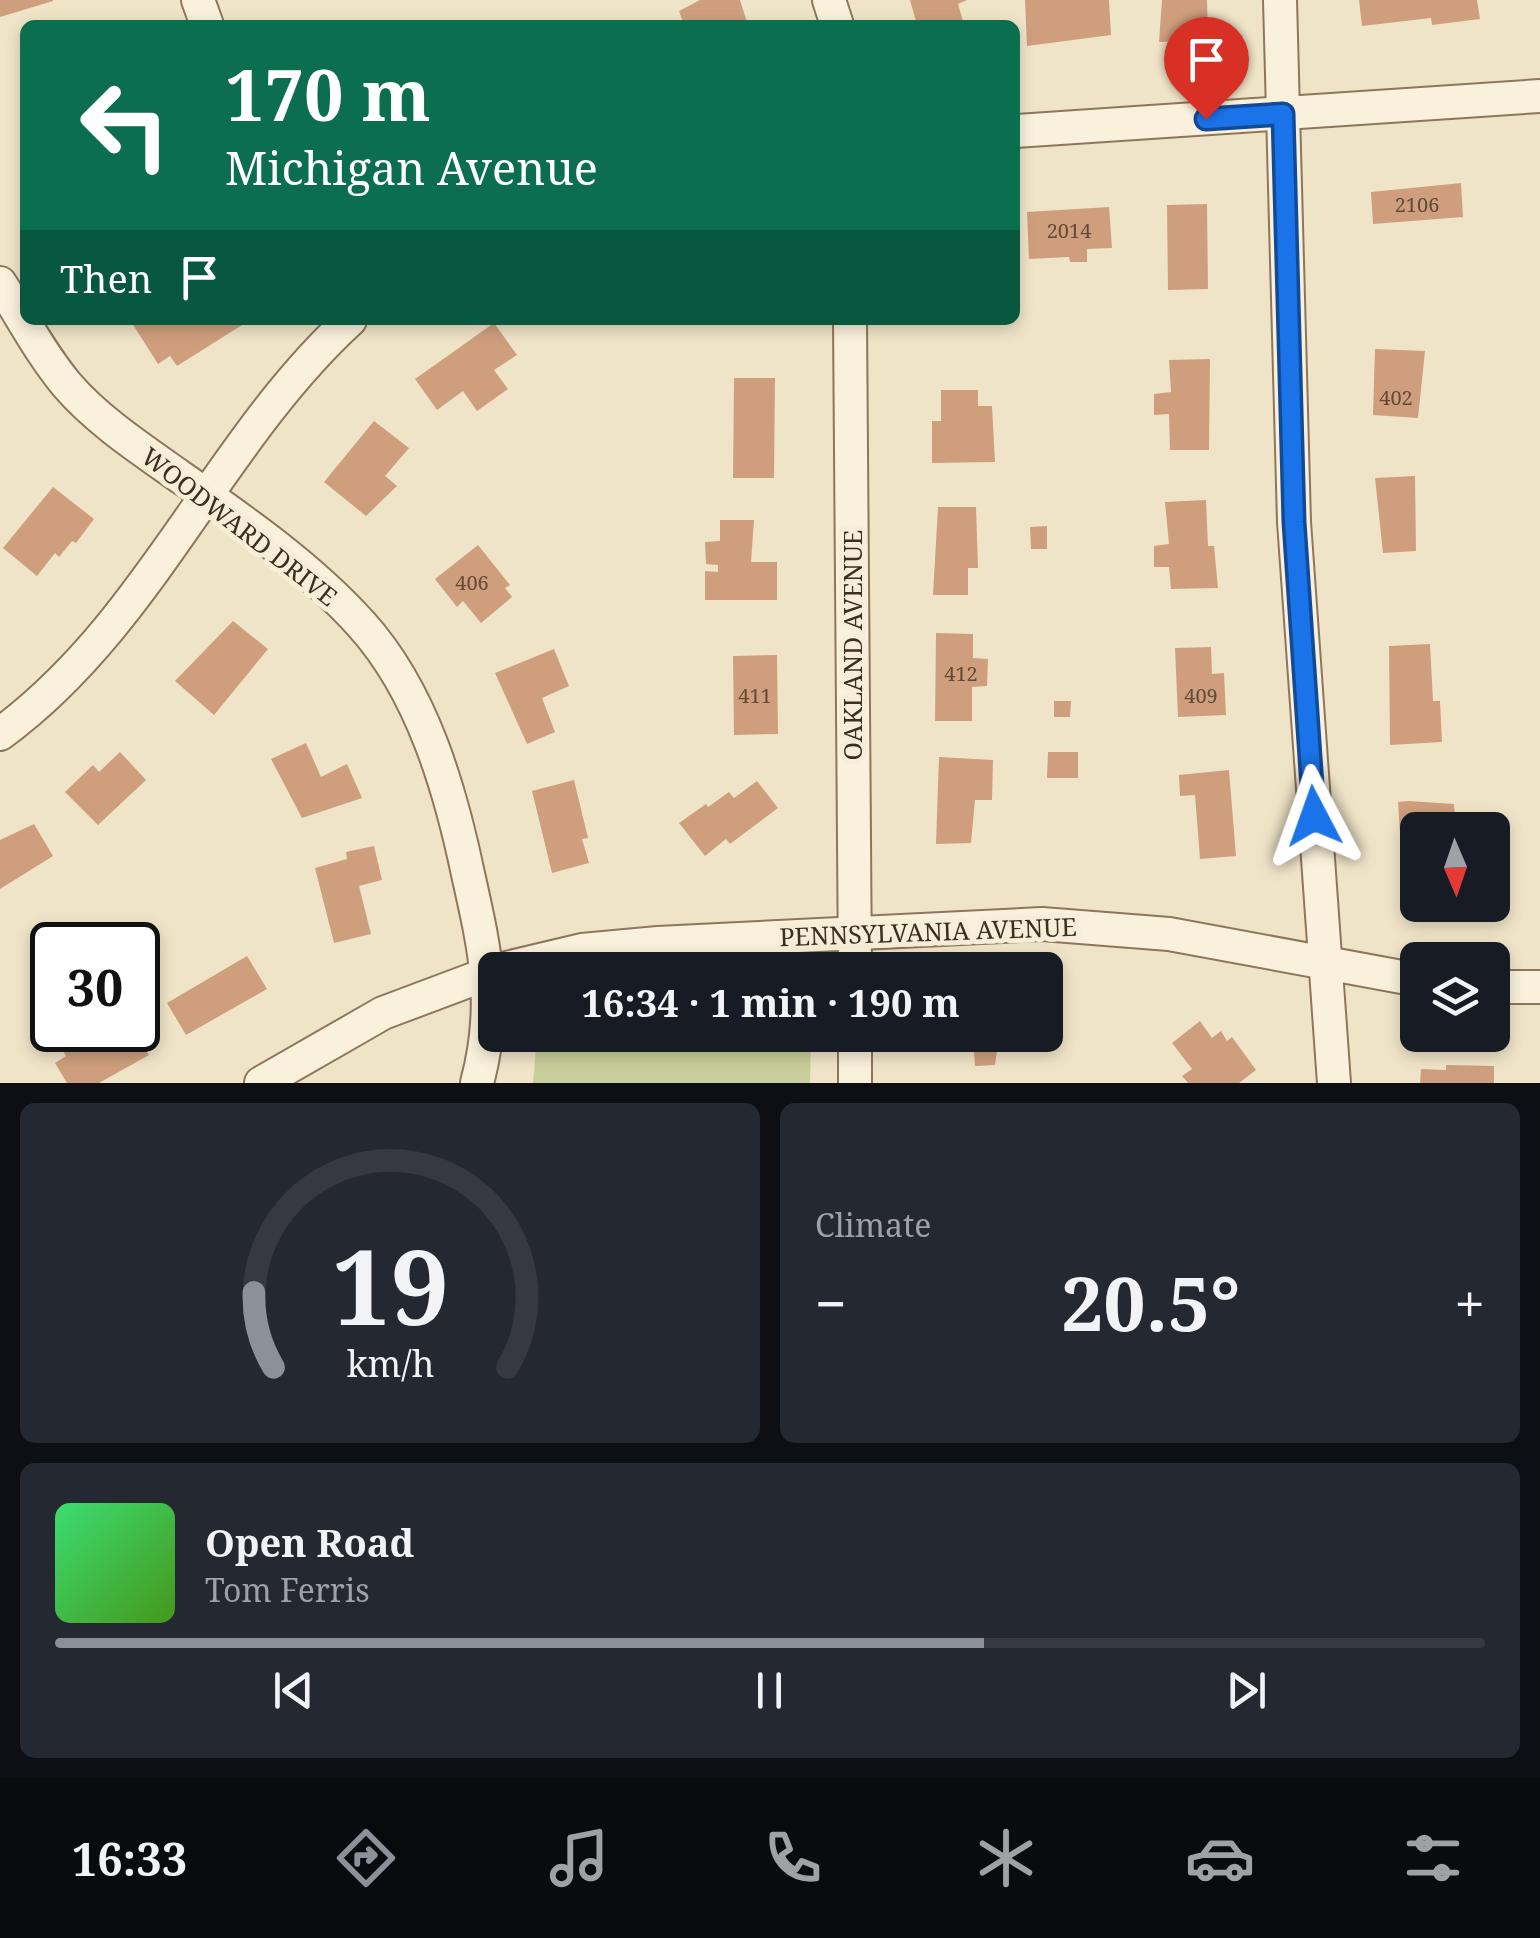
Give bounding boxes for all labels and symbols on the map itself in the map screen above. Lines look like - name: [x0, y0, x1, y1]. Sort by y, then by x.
- pin: [1164, 17, 1249, 120]
- house number: 2106: [1395, 191, 1439, 218]
- house number: 2014: [1047, 217, 1091, 244]
- house number: 402: [1379, 384, 1413, 411]
- street label: WOODWARD DRIVE: [135, 439, 345, 613]
- street label: OAKLAND AVENUE: [835, 530, 869, 760]
- house number: 406: [455, 569, 489, 596]
- house number: 412: [944, 660, 978, 687]
- house number: 411: [738, 682, 772, 709]
- house number: 409: [1184, 682, 1218, 709]
- position arrow: [1262, 764, 1366, 868]
- north arrow: [1400, 812, 1510, 922]
- street label: PENNSYLVANIA AVENUE: [779, 909, 1077, 953]
- speed limit sign: 30: [30, 922, 160, 1052]

